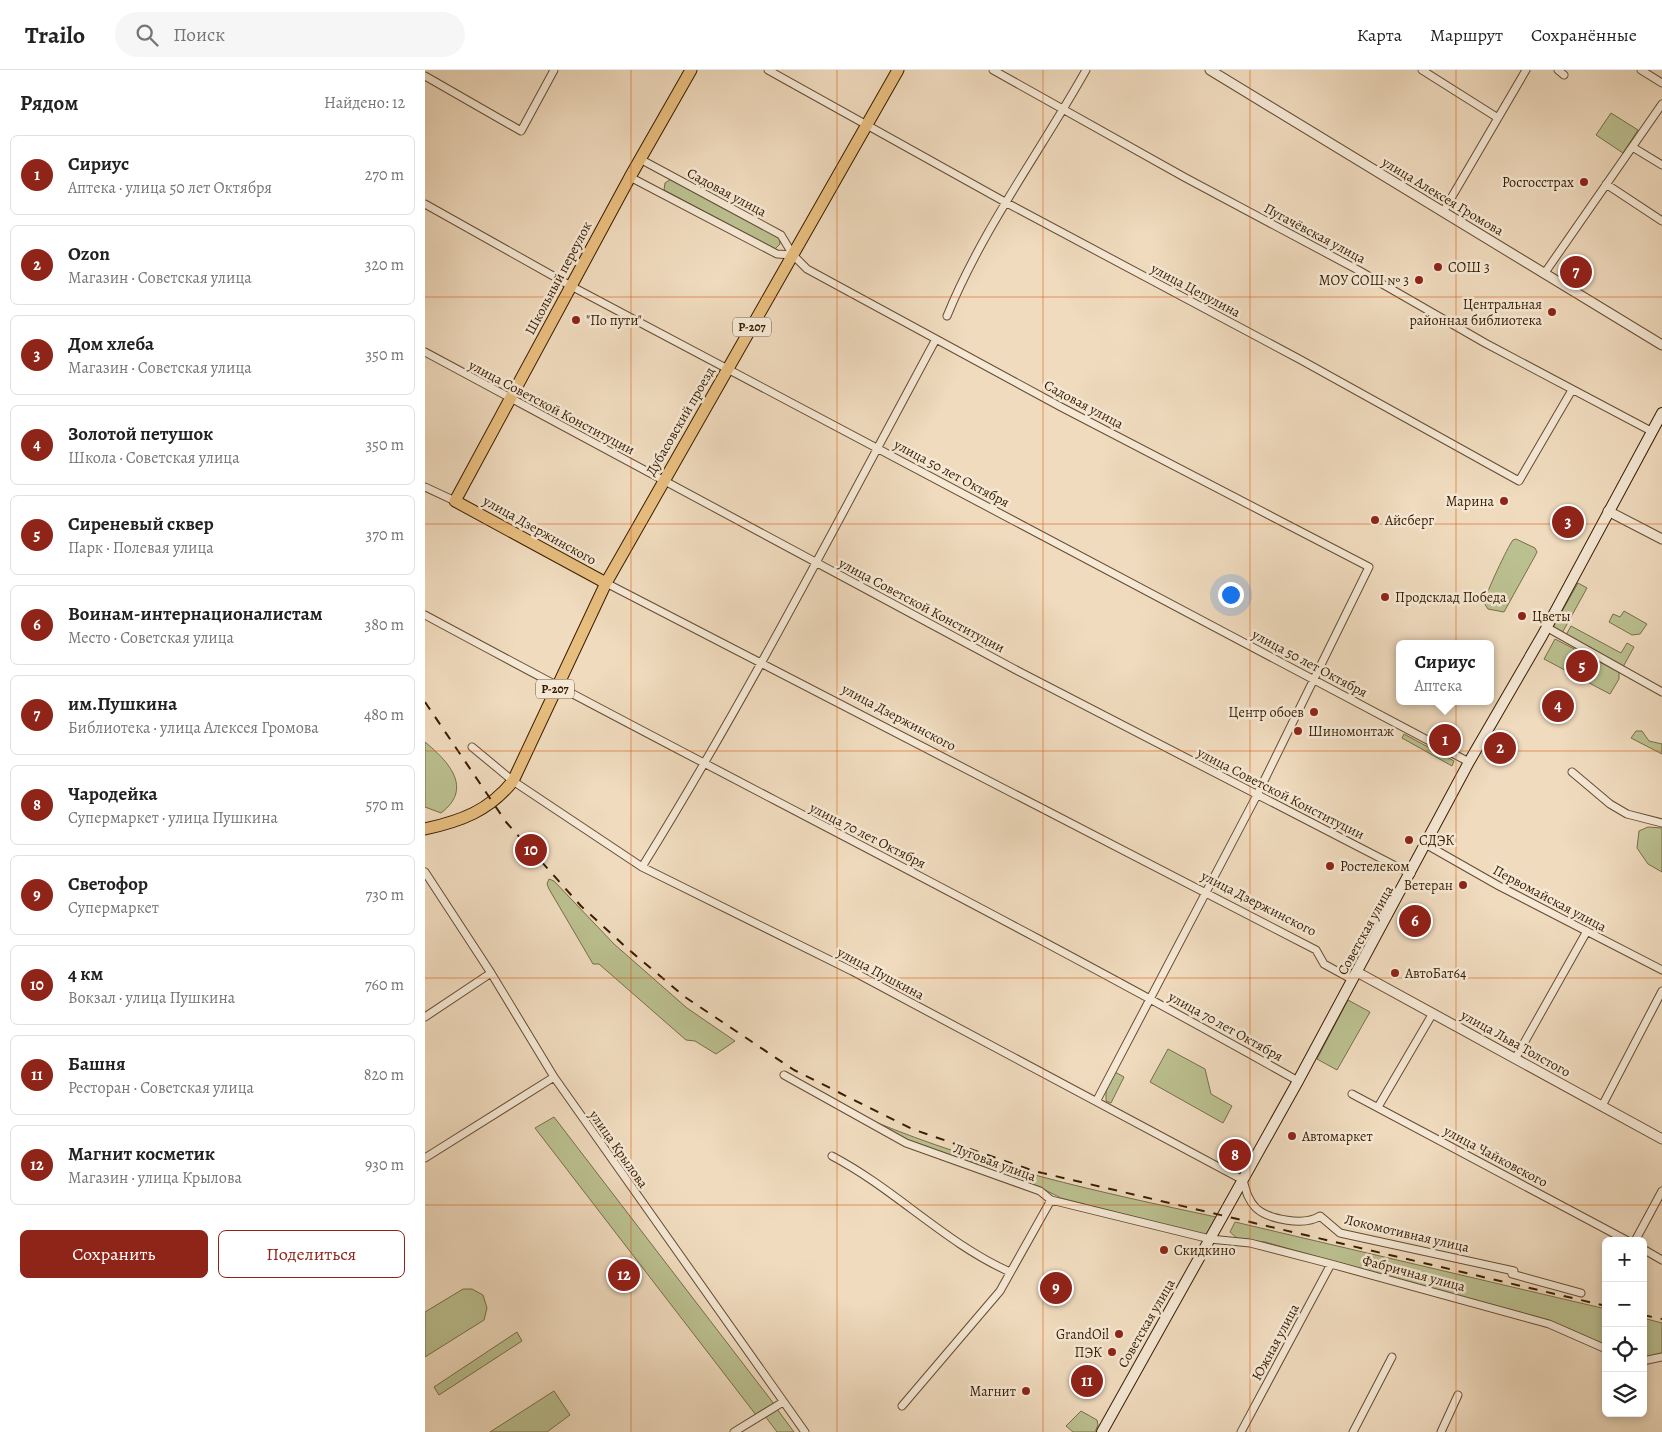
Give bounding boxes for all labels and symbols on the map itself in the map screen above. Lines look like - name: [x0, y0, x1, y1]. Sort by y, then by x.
- street label: улица Алексея Громова: [1377, 152, 1508, 241]
- street label: Садовая улица: [684, 163, 770, 222]
- place label: Росгосстрах: [1502, 173, 1574, 192]
- marker: Росгосстрах: [1578, 176, 1590, 188]
- street label: Пугачёвская улица: [1261, 199, 1369, 269]
- street label: Школьный переулок: [520, 218, 596, 338]
- pin: 7: [1560, 253, 1592, 291]
- street label: улица Цепулина: [1147, 258, 1244, 322]
- place label: СОШ 3: [1448, 258, 1490, 277]
- marker: СОШ 3: [1432, 261, 1444, 273]
- place label: МОУ СОШ № 3: [1319, 271, 1409, 290]
- marker: МОУ СОШ № 3: [1413, 274, 1425, 286]
- place label: Центральная районная библиотека: [1409, 295, 1543, 330]
- marker: Центральная районная библиотека: [1546, 306, 1558, 318]
- place label: "По пути": [586, 311, 642, 330]
- marker: "По пути": [570, 314, 582, 326]
- road number: Р-207: [733, 318, 771, 336]
- street label: улица Советской Конституции: [465, 355, 638, 459]
- street label: Дубасовский проезд: [641, 363, 719, 479]
- street label: Садовая улица: [1041, 375, 1127, 434]
- street label: улица 50 лет Октября: [890, 434, 1013, 512]
- street label: улица Дзержинского: [479, 491, 600, 570]
- place label: Марина: [1446, 492, 1495, 511]
- marker: Марина: [1498, 495, 1510, 507]
- pin: 3: [1552, 503, 1584, 541]
- place label: Айсберг: [1384, 511, 1434, 530]
- marker: Айсберг: [1369, 514, 1381, 526]
- street label: улица Советской Конституции: [835, 553, 1008, 657]
- your location: [1218, 582, 1244, 608]
- place label: Продсклад Победа: [1395, 588, 1507, 607]
- marker: Продсклад Победа: [1379, 591, 1391, 603]
- place label: Цветы: [1532, 607, 1571, 626]
- marker: Цветы: [1516, 610, 1528, 622]
- street label: улица 50 лет Октября: [1248, 624, 1371, 702]
- pin: 5: [1566, 647, 1598, 685]
- street label: улица Дзержинского: [837, 679, 959, 756]
- road number: Р-207: [536, 680, 574, 698]
- pin: 4: [1542, 687, 1574, 725]
- place label: Центр обоев: [1229, 703, 1304, 722]
- marker: Центр обоев: [1308, 706, 1320, 718]
- pin: 1: [1429, 721, 1461, 759]
- place label: Шиномонтаж: [1308, 722, 1394, 741]
- marker: Шиномонтаж: [1292, 725, 1304, 737]
- pin: 2: [1484, 729, 1516, 767]
- street label: улица Советской Конституции: [1193, 742, 1368, 844]
- street label: улица 70 лет Октября: [806, 797, 929, 873]
- pin: 10: [515, 831, 547, 869]
- place label: СДЭК: [1419, 831, 1454, 850]
- marker: СДЭК: [1403, 834, 1415, 846]
- place label: Ростелеком: [1340, 857, 1410, 876]
- marker: Ростелеком: [1324, 860, 1336, 872]
- street label: Первомайская улица: [1490, 860, 1610, 937]
- street label: улица Дзержинского: [1197, 866, 1320, 941]
- place label: Ветеран: [1404, 876, 1453, 895]
- marker: Ветеран: [1457, 879, 1469, 891]
- street label: Советская улица: [1333, 882, 1398, 978]
- pin: 6: [1399, 902, 1431, 940]
- street label: улица Пушкина: [833, 942, 928, 1005]
- place label: АвтоБат64: [1404, 964, 1466, 983]
- marker: АвтоБат64: [1389, 967, 1401, 979]
- street label: улица 70 лет Октября: [1164, 987, 1287, 1066]
- street label: улица Льва Толстого: [1457, 1005, 1574, 1081]
- street label: улица Крылова: [584, 1106, 653, 1192]
- street label: улица Чайковского: [1440, 1121, 1551, 1192]
- place label: Автомаркет: [1301, 1127, 1373, 1146]
- marker: Автомаркет: [1286, 1130, 1298, 1142]
- pin: 8: [1219, 1136, 1251, 1174]
- street label: Луговая улица: [951, 1139, 1039, 1186]
- street label: Локомотивная улица: [1343, 1210, 1472, 1257]
- place label: Скидкино: [1174, 1241, 1236, 1260]
- marker: Скидкино: [1158, 1244, 1170, 1256]
- street label: Фабричная улица: [1360, 1251, 1468, 1296]
- pin: 12: [608, 1256, 640, 1294]
- pin: 9: [1040, 1269, 1072, 1307]
- street label: Советская улица: [1113, 1275, 1180, 1371]
- street label: Южная улица: [1247, 1300, 1304, 1384]
- place label: GrandOil: [1056, 1325, 1110, 1344]
- marker: GrandOil: [1113, 1328, 1125, 1340]
- place label: ПЭК: [1074, 1343, 1102, 1362]
- marker: ПЭК: [1106, 1346, 1118, 1358]
- pin: 11: [1071, 1362, 1103, 1400]
- place label: Магнит: [969, 1382, 1016, 1401]
- marker: Магнит: [1020, 1385, 1032, 1397]

